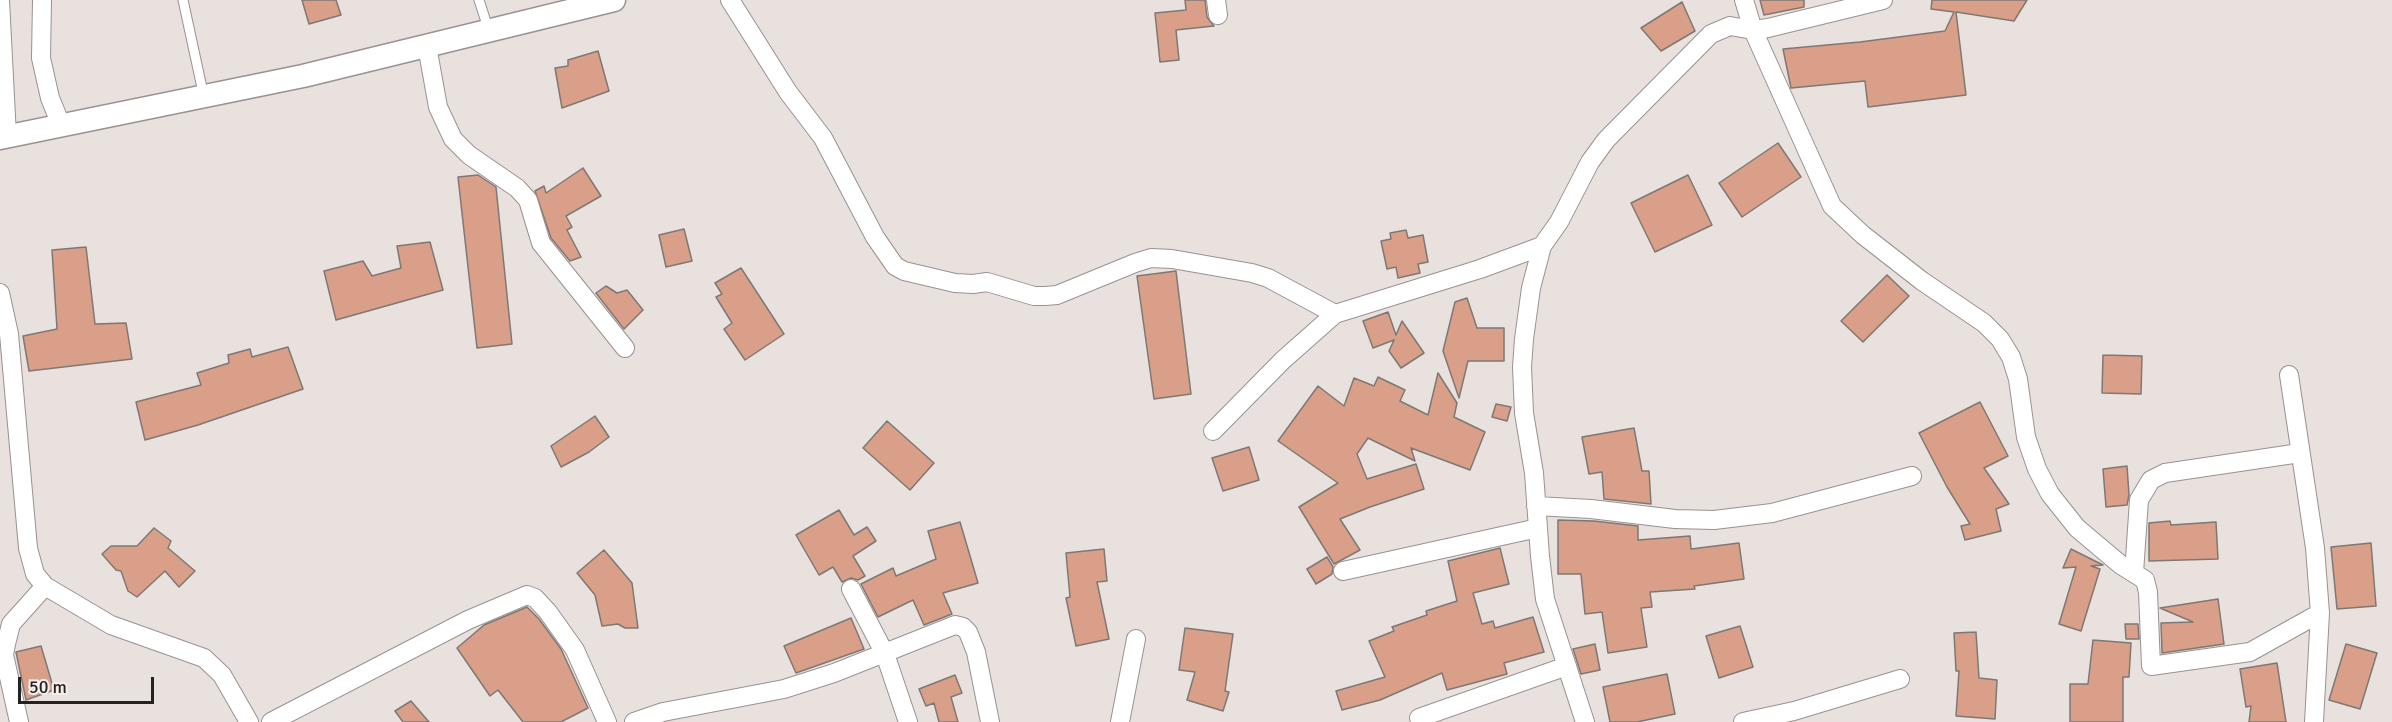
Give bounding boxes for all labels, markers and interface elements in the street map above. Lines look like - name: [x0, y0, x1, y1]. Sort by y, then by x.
- scale bar: [21, 665, 158, 703]
- text: 50 m: [29, 676, 67, 698]

